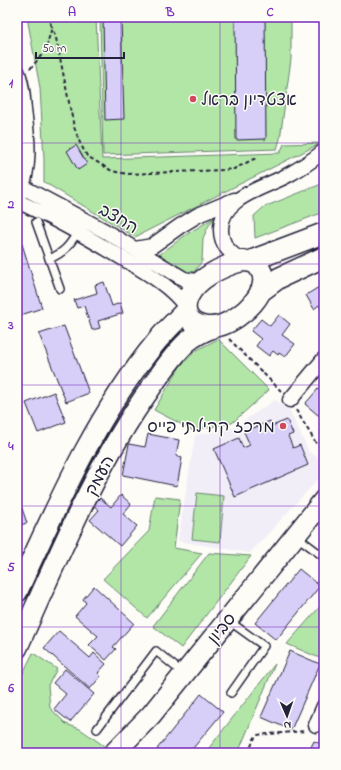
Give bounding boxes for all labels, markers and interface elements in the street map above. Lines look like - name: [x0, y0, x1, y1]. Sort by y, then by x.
- text: A: [68, 3, 76, 22]
- text: B: [165, 3, 175, 22]
- text: C: [266, 3, 274, 22]
- scale bar: [36, 34, 124, 60]
- text: 50 m: [42, 40, 66, 58]
- text: 1: [9, 74, 14, 93]
- place label: אצטדיון בראל: [201, 88, 297, 113]
- marker: אצטדיון בראל: [188, 94, 198, 104]
- text: 2: [7, 195, 15, 214]
- street label: החצב: [94, 198, 143, 241]
- text: 3: [7, 316, 14, 335]
- place label: מרכז קהילתי פייס: [147, 415, 275, 440]
- marker: מרכז קהילתי פייס: [278, 421, 288, 431]
- text: 4: [7, 437, 14, 456]
- street label: העמק: [79, 451, 121, 500]
- text: 5: [7, 558, 15, 577]
- street label: סביון: [202, 608, 243, 650]
- text: 6: [7, 679, 14, 698]
- north arrow: [267, 696, 307, 736]
- text: N: [283, 717, 291, 733]

